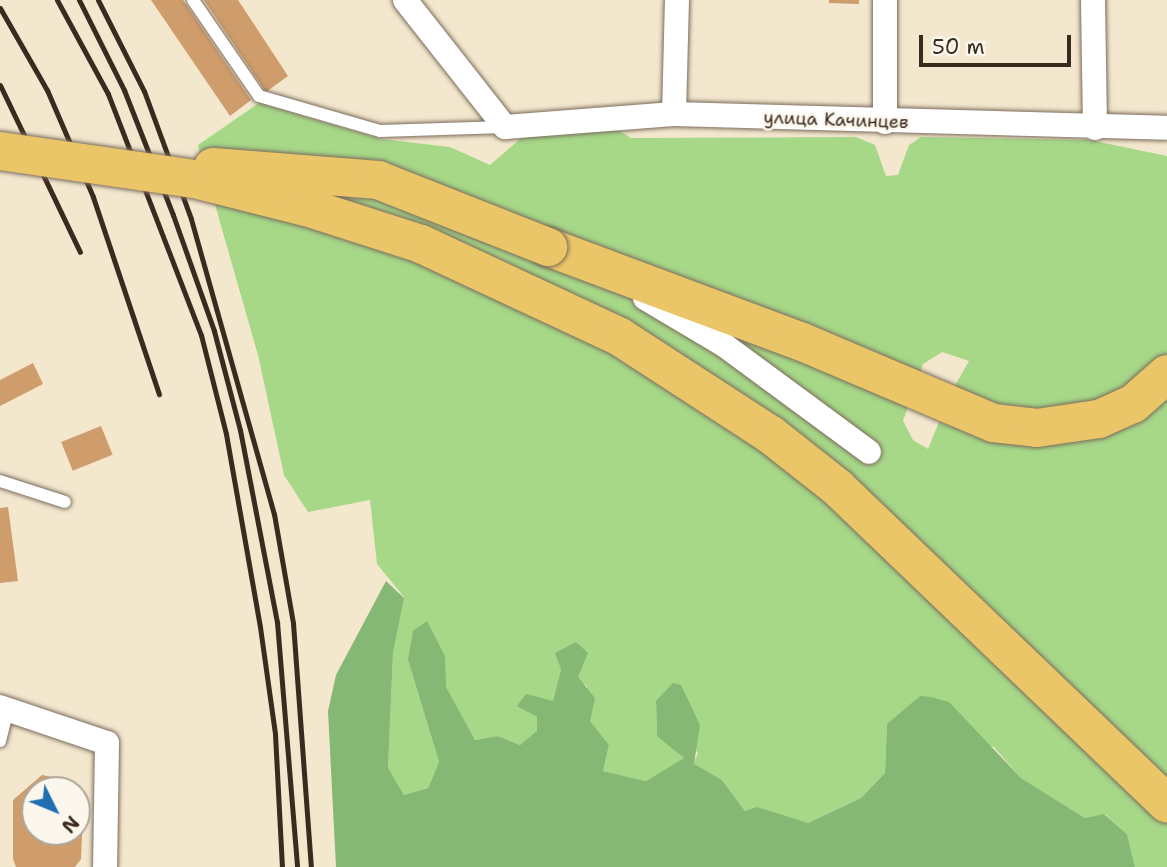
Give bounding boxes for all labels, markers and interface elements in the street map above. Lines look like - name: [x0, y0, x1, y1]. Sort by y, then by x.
- scale bar: [922, 21, 1074, 65]
- text: 50 m: [932, 33, 985, 61]
- street label: улица Качинцев: [763, 107, 909, 133]
- north arrow: [21, 776, 91, 846]
- text: N: [56, 810, 85, 838]

